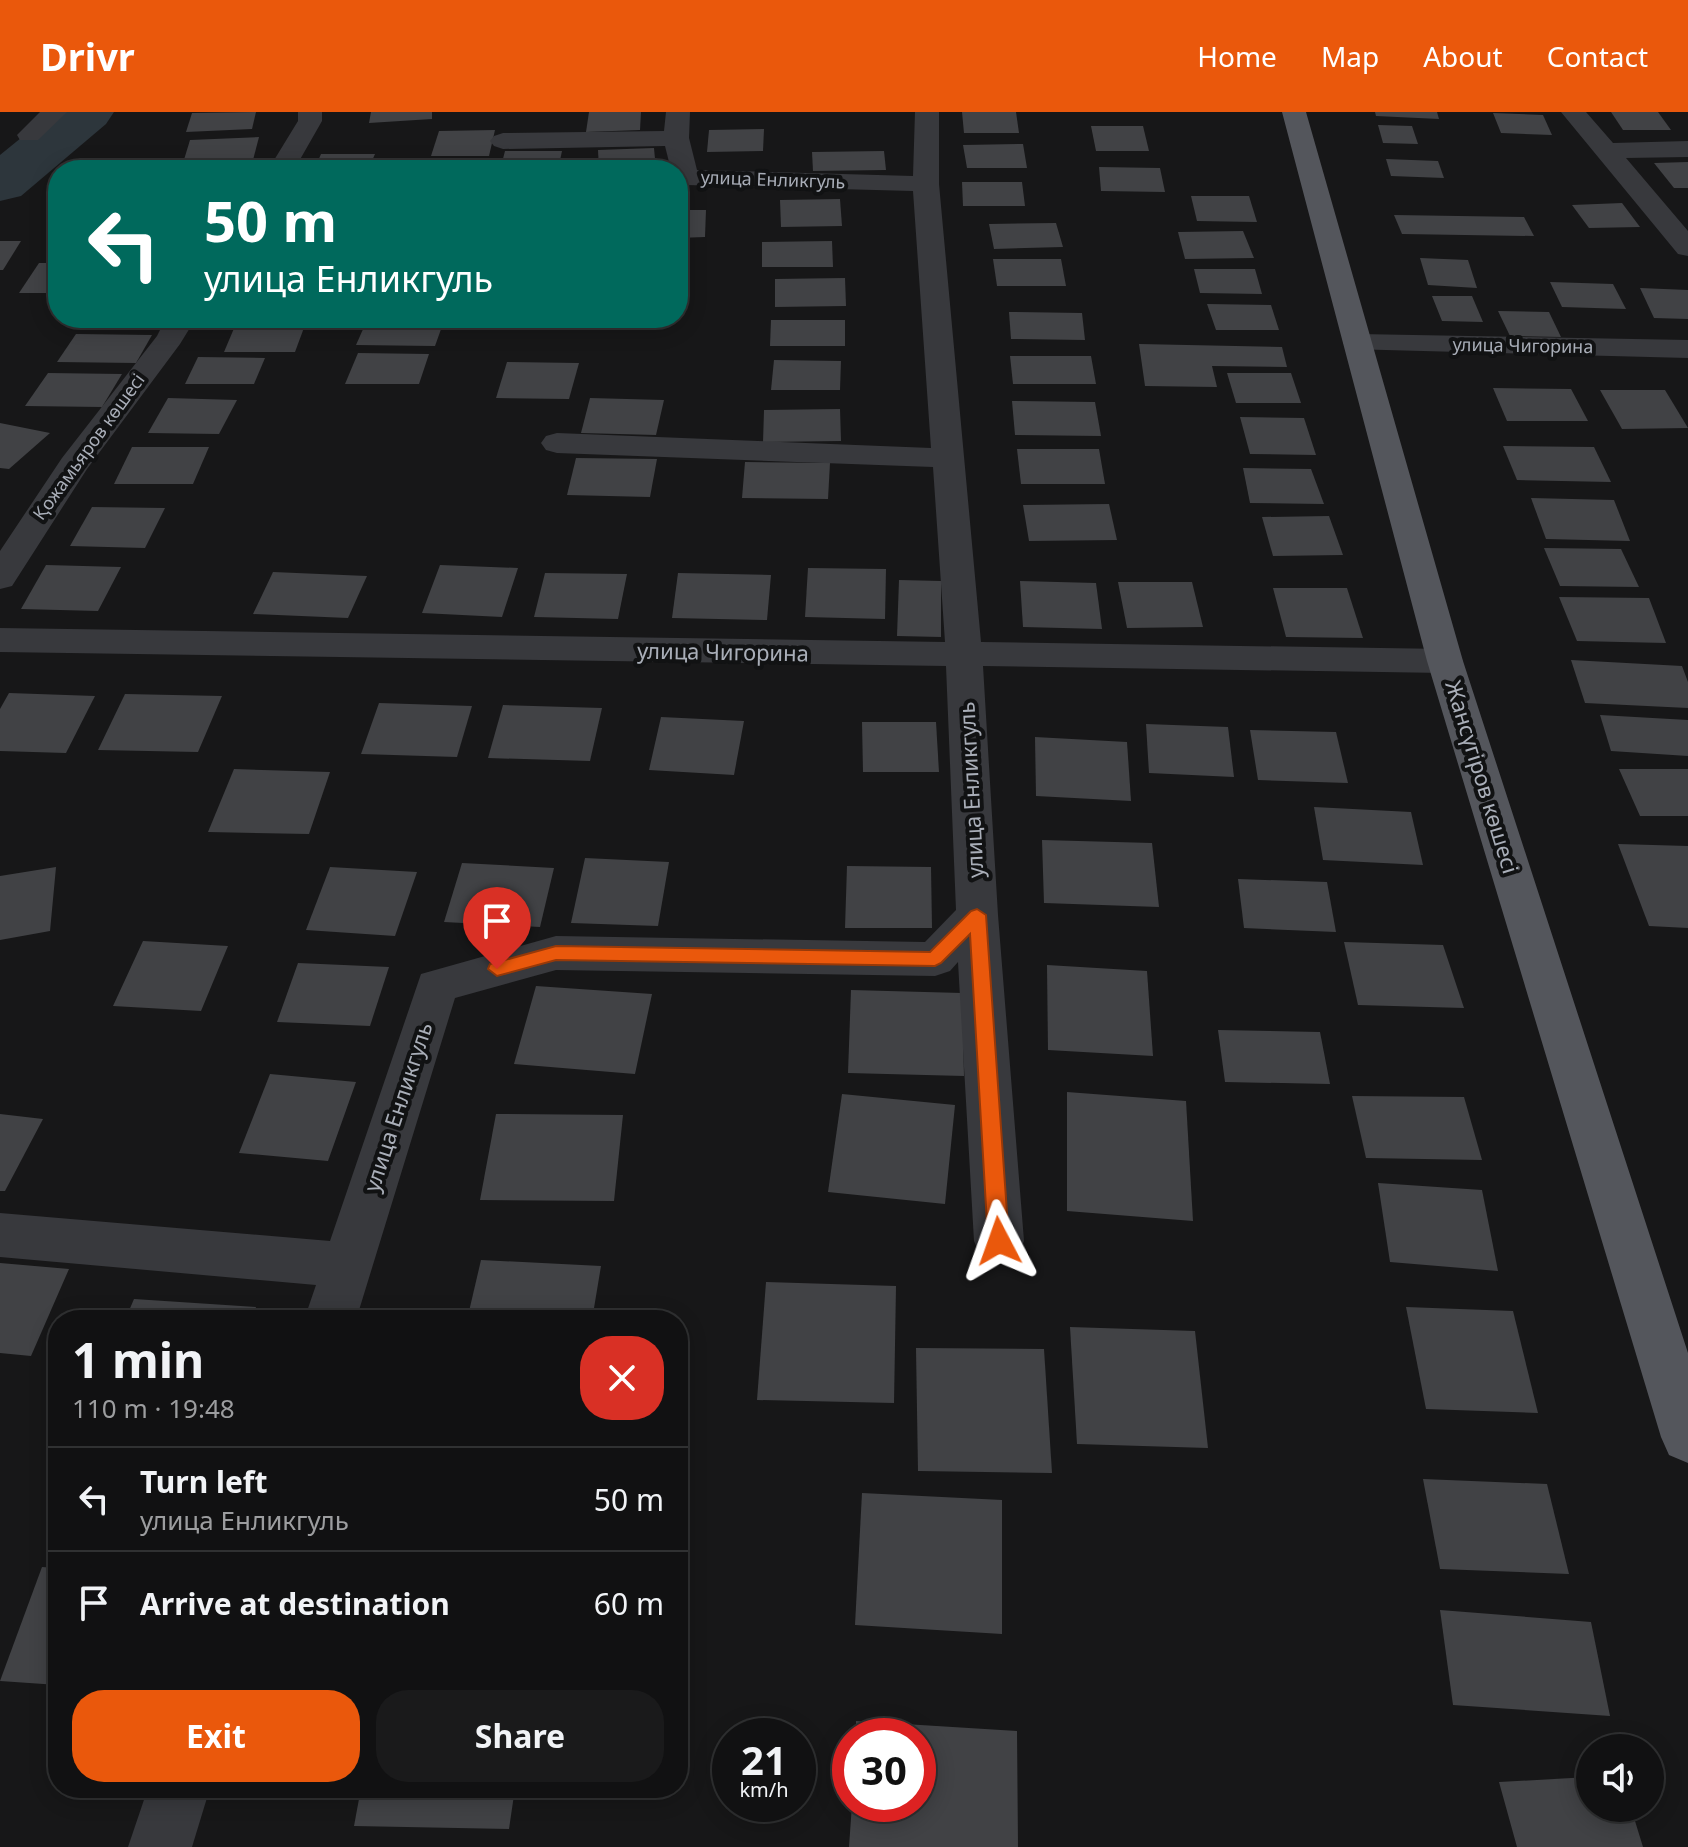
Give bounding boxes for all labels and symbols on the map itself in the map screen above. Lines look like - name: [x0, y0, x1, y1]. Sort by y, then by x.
- street label: улица Енликгуль: [700, 164, 846, 194]
- street label: улица Чигорина: [1453, 332, 1594, 358]
- street label: Қожамьяров көшесі: [27, 368, 149, 524]
- street label: улица Чигорина: [637, 635, 809, 667]
- street label: Жансүгіров көшесі: [1439, 677, 1527, 877]
- street label: улица Енликгуль: [950, 701, 990, 879]
- pin: [463, 887, 531, 969]
- street label: улица Енликгуль: [355, 1018, 439, 1195]
- position arrow: [957, 1199, 1041, 1283]
- speed limit sign: 30: [832, 1718, 936, 1822]

